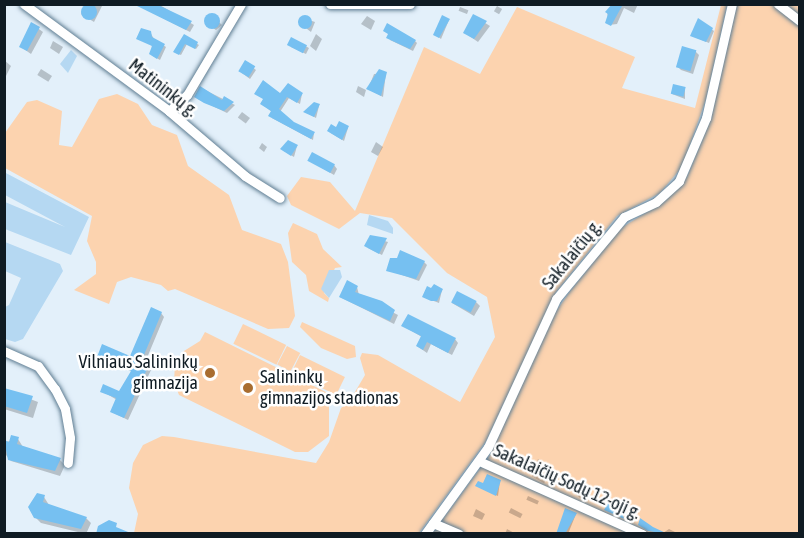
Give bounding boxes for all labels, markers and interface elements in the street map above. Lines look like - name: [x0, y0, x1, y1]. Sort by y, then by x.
- street label: Matininkų g.: [124, 54, 202, 122]
- street label: Sakalaičių g.: [538, 216, 606, 294]
- place label: Vilniaus Salininkų gimnazija: [78, 352, 198, 394]
- marker: Vilniaus Salininkų gimnazija: [203, 366, 217, 380]
- place label: Salininkų gimnazijos stadionas: [260, 367, 398, 410]
- marker: Salininkų gimnazijos stadionas: [241, 381, 255, 395]
- street label: Sakalaičių Sodų 12-oji g.: [490, 440, 644, 524]

